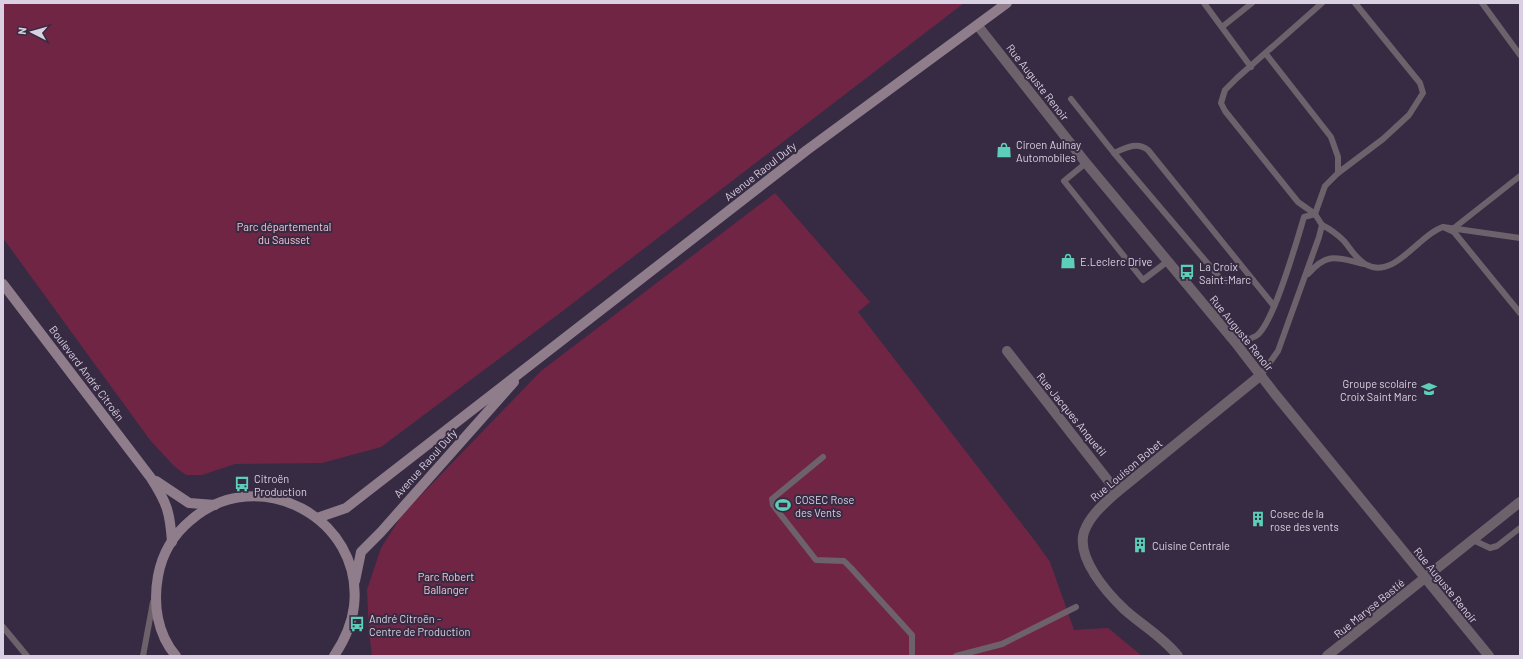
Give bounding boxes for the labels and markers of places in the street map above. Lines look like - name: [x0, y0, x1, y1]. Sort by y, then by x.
- place label: Ciroen Aulnay Automobiles: [1016, 138, 1081, 164]
- shop icon: Ciroen Aulnay Automobiles: [995, 141, 1013, 159]
- shop icon: E.Leclerc Drive: [1059, 252, 1077, 270]
- place label: E.Leclerc Drive: [1080, 255, 1152, 268]
- place label: La Croix Saint-Marc: [1199, 260, 1251, 286]
- bus stop icon: La Croix Saint-Marc: [1178, 263, 1196, 281]
- place label: Groupe scolaire Croix Saint Marc: [1340, 377, 1417, 403]
- school or university icon: Groupe scolaire Croix Saint Marc: [1420, 380, 1438, 398]
- place label: Citroën Production: [254, 472, 307, 498]
- bus stop icon: Citroën Production: [233, 475, 251, 493]
- place label: COSEC Rose des Vents: [795, 493, 854, 519]
- sports icon: COSEC Rose des Vents: [774, 496, 792, 514]
- place label: Cosec de la rose des vents: [1270, 507, 1339, 533]
- building icon: Cosec de la rose des vents: [1249, 510, 1267, 528]
- building icon: Cuisine Centrale: [1131, 536, 1149, 554]
- place label: Cuisine Centrale: [1152, 539, 1230, 552]
- place label: André Citroën - Centre de Production: [369, 612, 470, 638]
- bus stop icon: André Citroën - Centre de Production: [348, 615, 366, 633]

